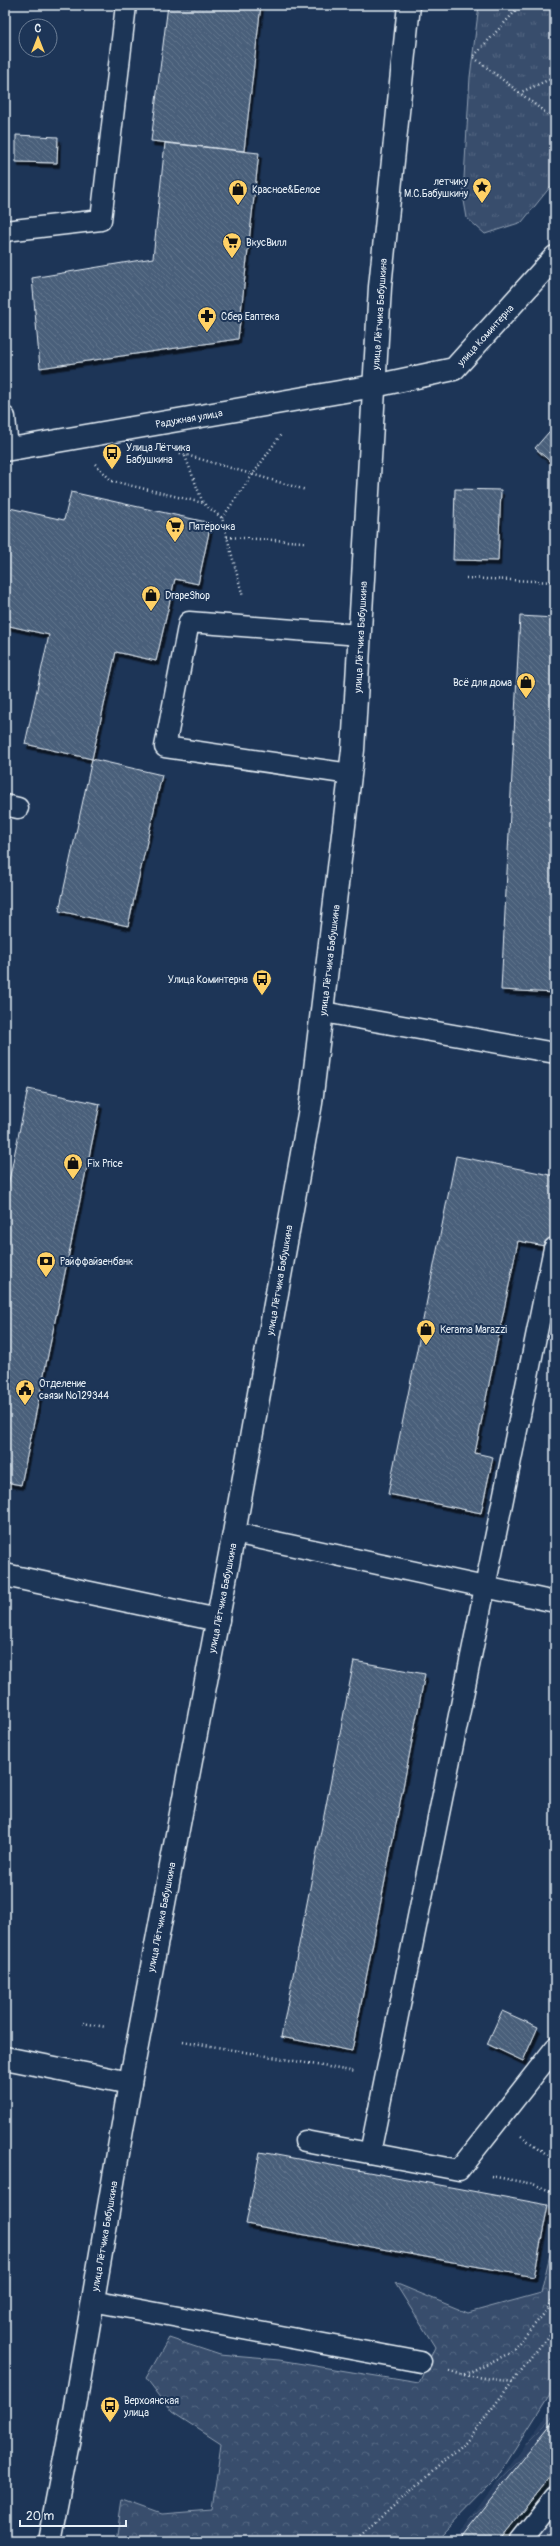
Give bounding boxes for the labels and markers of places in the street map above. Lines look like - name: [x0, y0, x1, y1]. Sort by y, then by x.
- place label: летчику М.С.Бабушкину: [404, 176, 469, 200]
- place icon: летчику М.С.Бабушкину: [471, 176, 493, 204]
- shop icon: Красное&Белое: [227, 178, 249, 206]
- place label: Красное&Белое: [252, 184, 320, 196]
- supermarket icon: ВкусВилл: [221, 231, 243, 259]
- place label: ВкусВилл: [246, 237, 287, 249]
- pharmacy icon: Сбер Еаптека: [196, 305, 218, 333]
- place label: Сбер Еаптека: [221, 311, 280, 323]
- bus stop icon: Улица Лётчика Бабушкина: [101, 442, 123, 470]
- place label: Улица Лётчика Бабушкина: [126, 442, 191, 466]
- supermarket icon: Пятёрочка: [164, 515, 186, 543]
- place label: Пятёрочка: [189, 521, 235, 533]
- shop icon: DrapeShop: [140, 584, 162, 612]
- place label: DrapeShop: [165, 590, 210, 602]
- shop icon: Всё для дома: [515, 671, 537, 699]
- place label: Всё для дома: [453, 677, 512, 689]
- bus stop icon: Улица Коминтерна: [251, 968, 273, 996]
- place label: Улица Коминтерна: [168, 974, 248, 986]
- shop icon: Fix Price: [62, 1152, 84, 1180]
- place label: Fix Price: [87, 1158, 123, 1170]
- bank icon: Райффайзенбанк: [35, 1250, 57, 1278]
- place label: Райффайзенбанк: [60, 1256, 133, 1268]
- shop icon: Kerama Marazzi: [415, 1318, 437, 1346]
- place label: Kerama Marazzi: [440, 1324, 507, 1336]
- public building icon: Отделение связи №129344: [14, 1378, 36, 1406]
- place label: Отделение связи №129344: [39, 1378, 109, 1402]
- bus stop icon: Верхоянская улица: [99, 2395, 121, 2423]
- place label: Верхоянская улица: [123, 2395, 179, 2419]

